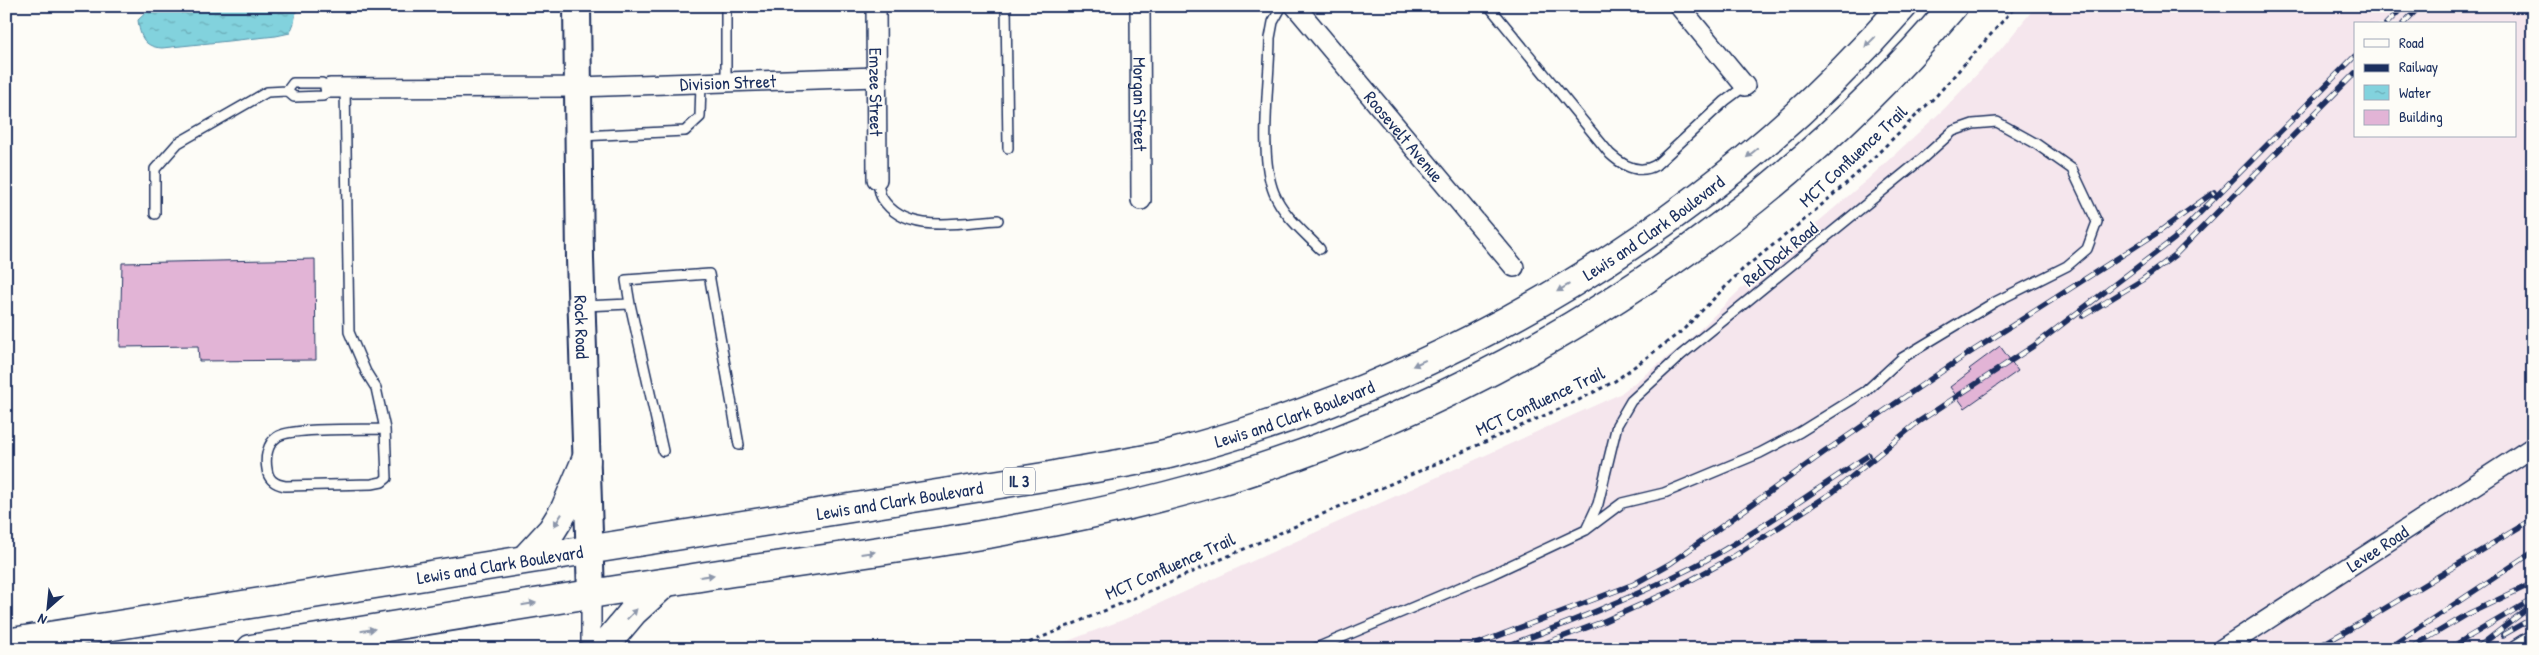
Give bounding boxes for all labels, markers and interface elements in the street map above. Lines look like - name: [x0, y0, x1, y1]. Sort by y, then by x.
- legend: [2354, 22, 2516, 138]
- text: Road: [2399, 32, 2424, 53]
- one-way arrow: [1864, 36, 1876, 48]
- street label: Emzee Street: [864, 48, 889, 137]
- text: Railway: [2399, 56, 2438, 77]
- street label: Morgan Street: [1128, 57, 1153, 152]
- street label: Division Street: [679, 68, 777, 96]
- text: Water: [2399, 82, 2431, 103]
- street label: Roosevelt Avenue: [1359, 85, 1450, 187]
- street label: MCT Confluence Trail: [1793, 99, 1913, 213]
- text: Building: [2399, 106, 2443, 127]
- one-way arrow: [1746, 148, 1759, 159]
- street label: Lewis and Clark Boulevard: [1578, 169, 1729, 286]
- street label: Red Dock Road: [1737, 216, 1823, 292]
- one-way arrow: [1556, 283, 1569, 292]
- street label: Rock Road: [569, 295, 596, 359]
- one-way arrow: [1412, 359, 1426, 367]
- street label: MCT Confluence Trail: [1471, 360, 1609, 442]
- street label: Lewis and Clark Boulevard: [1212, 373, 1378, 453]
- road number: IL 3: [1003, 468, 1035, 494]
- street label: Lewis and Clark Boulevard: [815, 474, 984, 526]
- one-way arrow: [553, 513, 563, 526]
- street label: Levee Road: [2341, 519, 2413, 578]
- street label: MCT Confluence Trail: [1101, 526, 1239, 606]
- street label: Lewis and Clark Boulevard: [415, 538, 585, 590]
- one-way arrow: [860, 549, 876, 557]
- one-way arrow: [699, 572, 715, 580]
- north arrow: [22, 582, 72, 632]
- one-way arrow: [521, 599, 537, 607]
- one-way arrow: [626, 608, 638, 620]
- text: N: [34, 610, 50, 630]
- one-way arrow: [361, 625, 377, 633]

